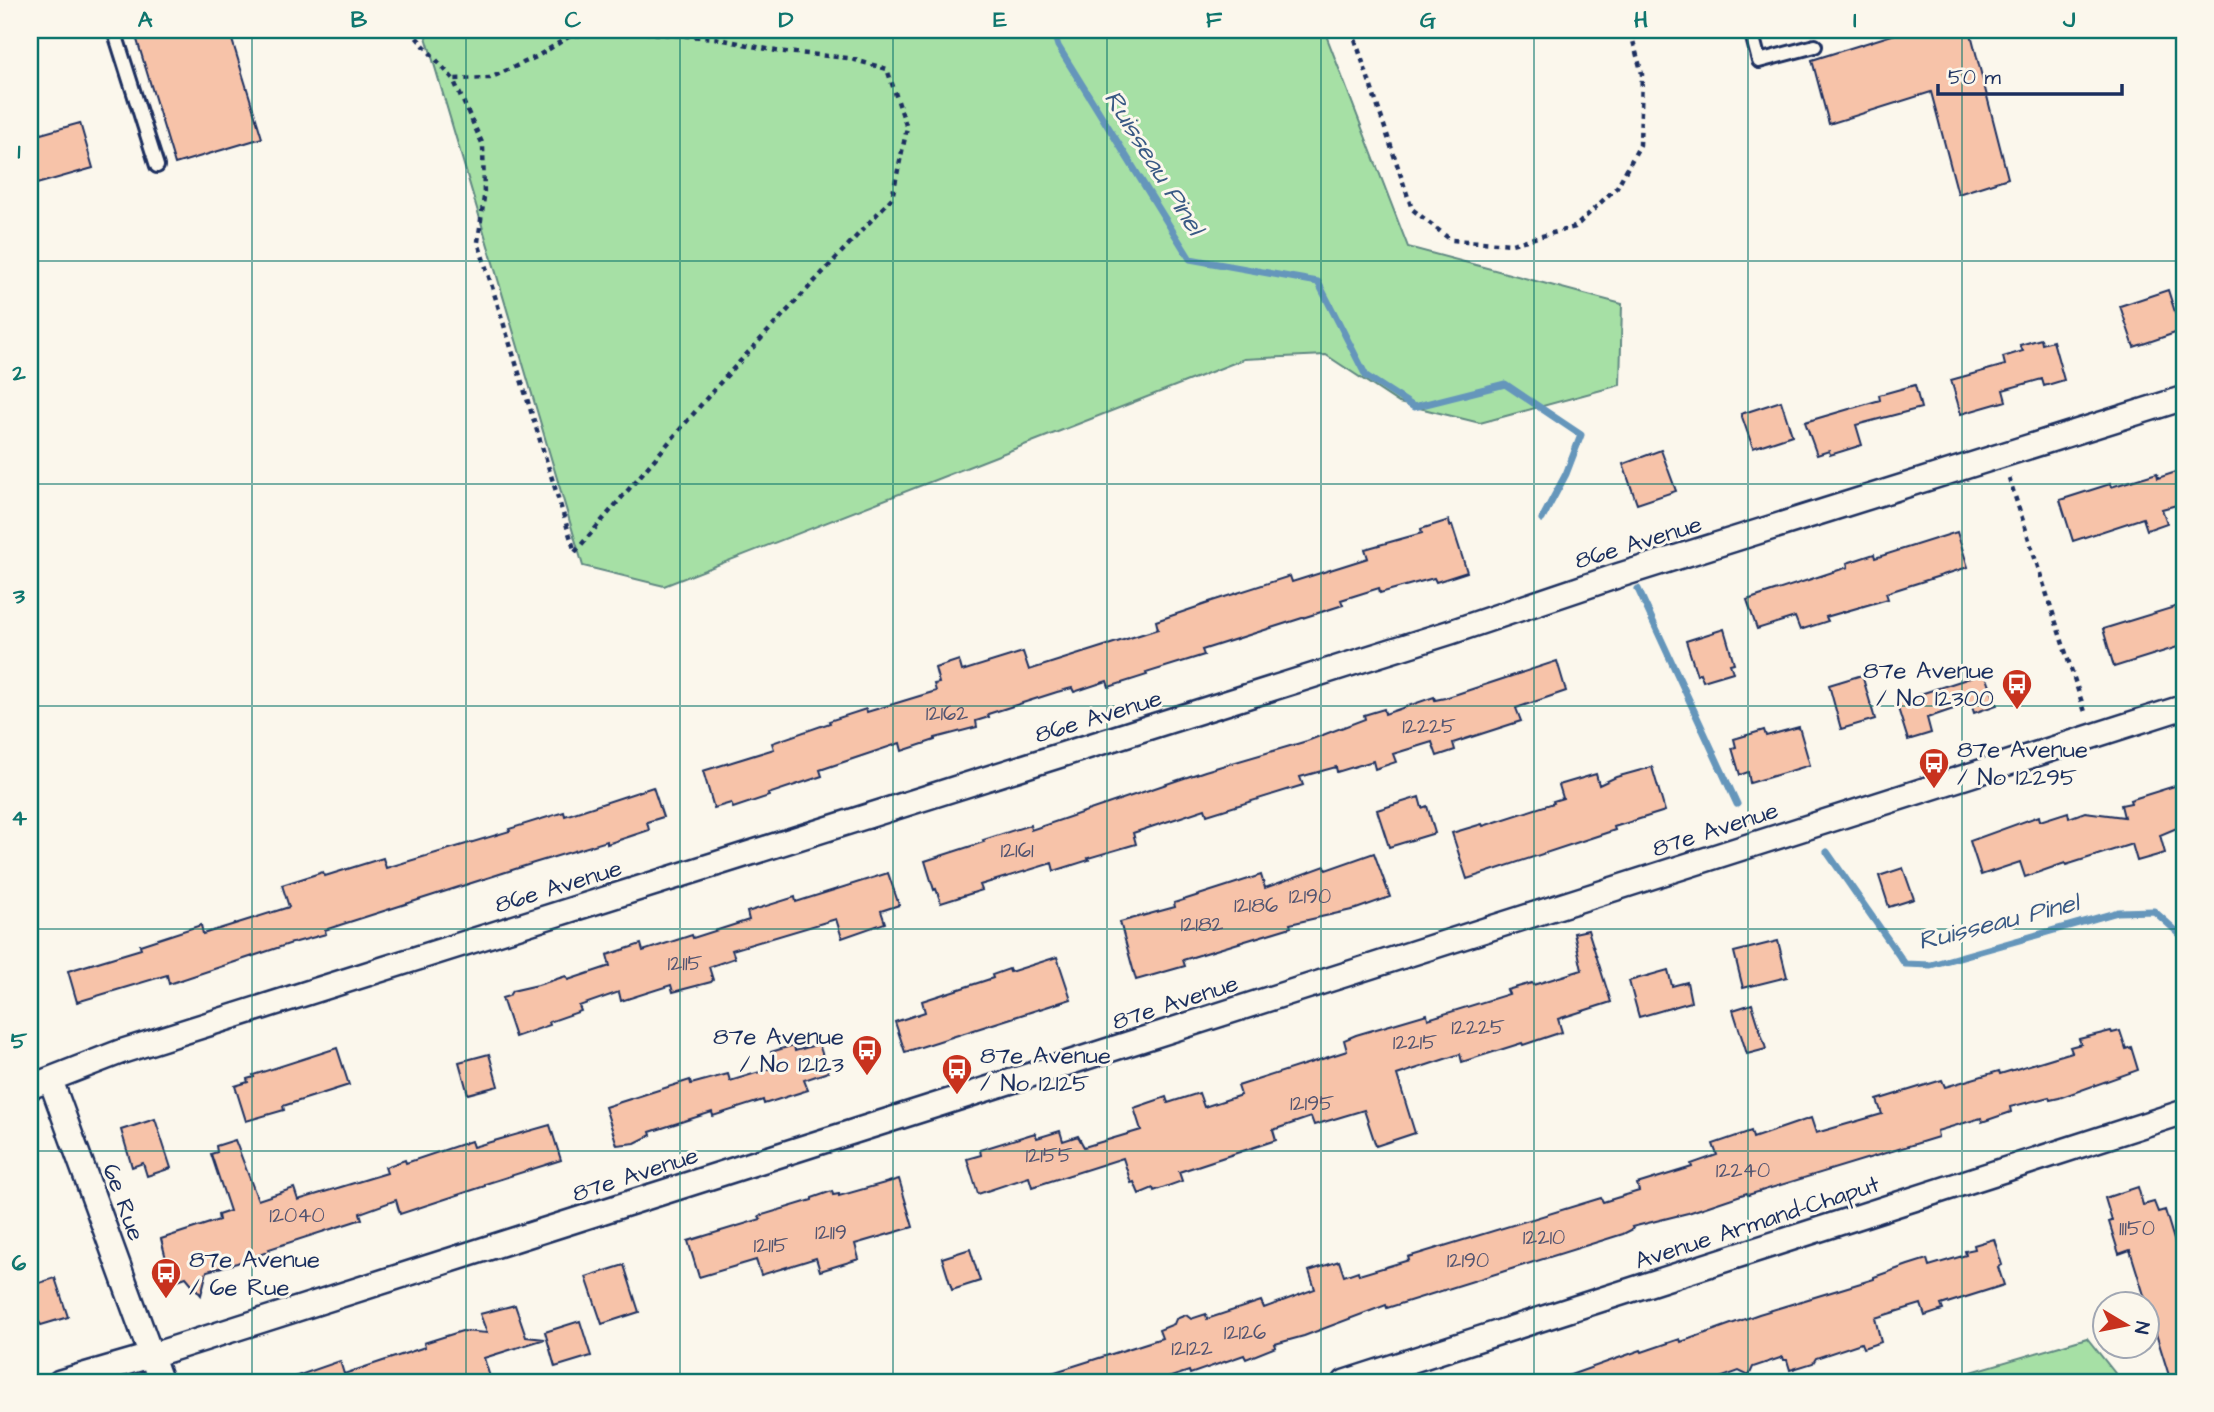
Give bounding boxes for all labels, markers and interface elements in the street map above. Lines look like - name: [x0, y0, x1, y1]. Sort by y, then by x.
- text: A: [138, 4, 153, 36]
- text: B: [351, 4, 368, 36]
- text: C: [565, 4, 582, 36]
- text: D: [779, 4, 794, 36]
- text: E: [993, 4, 1007, 36]
- text: F: [1206, 4, 1223, 36]
- text: G: [1420, 4, 1436, 36]
- text: H: [1634, 4, 1648, 36]
- text: I: [1853, 4, 1857, 36]
- text: J: [2062, 4, 2076, 36]
- scale bar: [1938, 52, 2121, 96]
- text: 50 m: [1948, 63, 2002, 92]
- water label: Ruisseau Pinel: [1095, 83, 1215, 244]
- text: 1: [18, 135, 21, 167]
- text: 2: [11, 357, 26, 389]
- street label: 86e Avenue: [1571, 508, 1706, 578]
- text: 3: [12, 580, 25, 612]
- place label: 87e Avenue / No 12300: [1863, 654, 1994, 716]
- bus stop icon: 87e Avenue / No 12300: [2000, 667, 2034, 711]
- street label: 86e Avenue: [1031, 682, 1166, 752]
- house number: 12162: [926, 699, 968, 728]
- house number: 12225: [1402, 712, 1456, 741]
- place label: 87e Avenue / No 12295: [1957, 733, 2088, 795]
- bus stop icon: 87e Avenue / No 12295: [1917, 746, 1951, 790]
- street label: 87e Avenue: [1648, 794, 1783, 866]
- text: 4: [11, 802, 27, 834]
- house number: 12161: [1000, 836, 1034, 865]
- street label: 86e Avenue: [491, 852, 626, 922]
- house number: 12190: [1289, 882, 1331, 911]
- water label: Ruisseau Pinel: [1914, 884, 2085, 959]
- house number: 12186: [1234, 891, 1278, 920]
- house number: 12182: [1180, 910, 1224, 939]
- house number: 12115: [668, 949, 703, 978]
- street label: 87e Avenue: [1108, 967, 1243, 1039]
- house number: 12225: [1451, 1013, 1505, 1042]
- place label: 87e Avenue / No 12123: [713, 1020, 844, 1082]
- text: 5: [11, 1025, 28, 1057]
- house number: 12215: [1393, 1028, 1437, 1057]
- bus stop icon: 87e Avenue / No 12123: [850, 1033, 884, 1077]
- place label: 87e Avenue / No 12125: [980, 1039, 1111, 1101]
- bus stop icon: 87e Avenue / No 12125: [940, 1052, 974, 1096]
- house number: 12195: [1290, 1089, 1334, 1118]
- street label: 87e Avenue: [568, 1139, 703, 1211]
- house number: 12155: [1025, 1141, 1073, 1170]
- house number: 12240: [1716, 1156, 1770, 1185]
- street label: 6e Rue: [93, 1159, 153, 1246]
- street label: Avenue Armand-Chaput: [1631, 1167, 1884, 1279]
- house number: 12040: [269, 1201, 325, 1230]
- house number: 11150: [2119, 1214, 2155, 1243]
- house number: 12119: [815, 1218, 847, 1247]
- house number: 12210: [1523, 1223, 1565, 1252]
- house number: 12115: [754, 1231, 789, 1260]
- place label: 87e Avenue / 6e Rue: [189, 1243, 320, 1305]
- house number: 12190: [1447, 1246, 1489, 1275]
- text: 6: [12, 1247, 27, 1279]
- bus stop icon: 87e Avenue / 6e Rue: [149, 1256, 183, 1300]
- north arrow: [2092, 1290, 2162, 1360]
- house number: 12126: [1224, 1318, 1266, 1347]
- text: N: [2127, 1319, 2156, 1336]
- house number: 12122: [1171, 1334, 1213, 1363]

